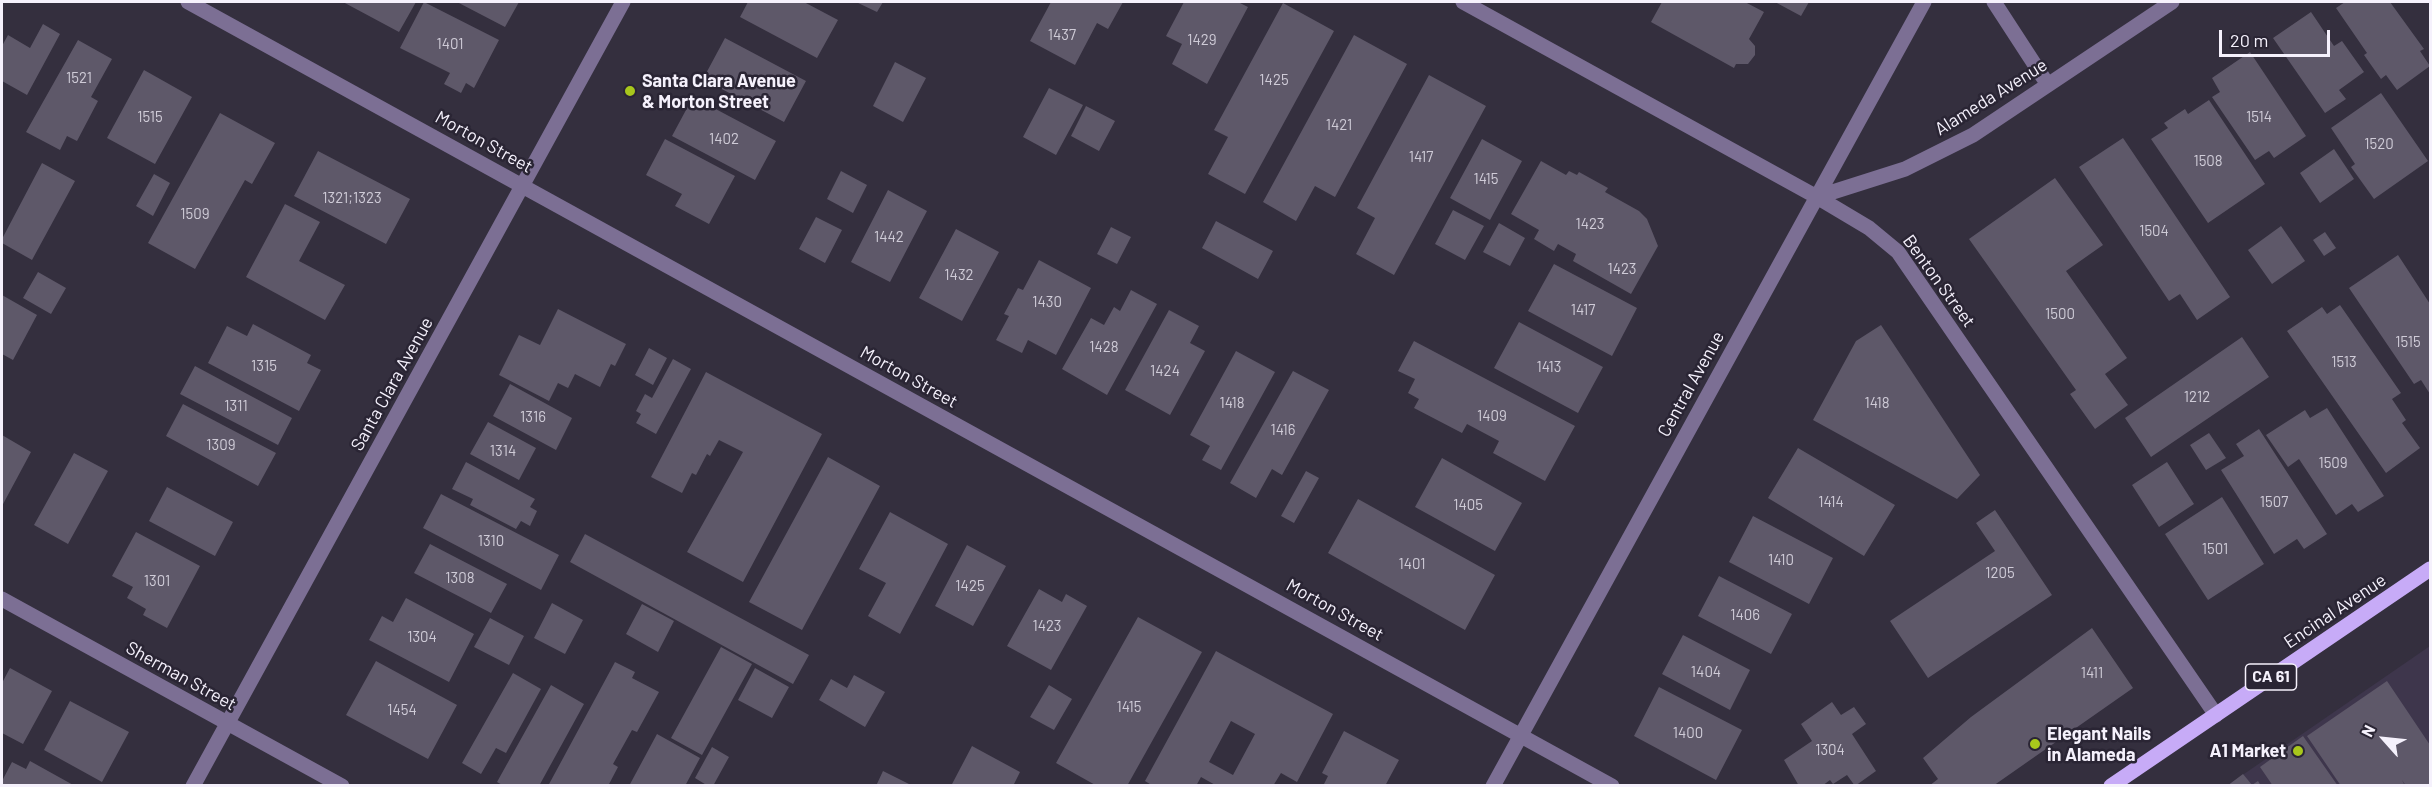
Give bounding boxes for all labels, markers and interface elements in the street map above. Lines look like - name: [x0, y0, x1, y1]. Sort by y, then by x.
- scale bar: [2222, 18, 2333, 56]
- house number: 1437: [1048, 26, 1076, 44]
- text: 20 m: [2230, 29, 2268, 51]
- house number: 1429: [1187, 31, 1217, 49]
- house number: 1401: [437, 35, 463, 53]
- street label: Alameda Avenue: [1931, 54, 2051, 140]
- house number: 1521: [66, 69, 92, 87]
- place label: Santa Clara Avenue & Morton Street: [642, 70, 796, 112]
- house number: 1425: [1259, 71, 1289, 89]
- marker: Santa Clara Avenue & Morton Street: [623, 84, 637, 98]
- street label: Morton Street: [432, 106, 536, 178]
- house number: 1515: [137, 108, 163, 126]
- house number: 1514: [2246, 108, 2272, 126]
- house number: 1421: [1326, 116, 1352, 134]
- house number: 1402: [709, 130, 739, 148]
- house number: 1520: [2364, 135, 2394, 153]
- house number: 1417: [1409, 148, 1433, 166]
- house number: 1508: [2193, 152, 2223, 170]
- house number: 1415: [1473, 170, 1499, 188]
- house number: 1321;1323: [322, 189, 382, 207]
- house number: 1509: [180, 205, 210, 223]
- house number: 1423: [1575, 215, 1605, 233]
- house number: 1504: [2139, 222, 2169, 240]
- house number: 1442: [874, 228, 904, 246]
- street label: Benton Street: [1898, 231, 1980, 331]
- house number: 1423: [1607, 260, 1637, 278]
- house number: 1432: [944, 266, 974, 284]
- house number: 1430: [1032, 293, 1062, 311]
- house number: 1417: [1571, 301, 1595, 319]
- house number: 1500: [2045, 305, 2075, 323]
- street label: Santa Clara Avenue: [346, 313, 438, 455]
- street label: Central Avenue: [1653, 327, 1729, 441]
- house number: 1515: [2395, 333, 2421, 351]
- house number: 1428: [1089, 338, 1119, 356]
- street label: Morton Street: [857, 341, 961, 413]
- house number: 1513: [2331, 353, 2357, 371]
- house number: 1315: [251, 357, 277, 375]
- house number: 1413: [1536, 358, 1562, 376]
- house number: 1424: [1150, 362, 1180, 380]
- house number: 1212: [2184, 388, 2210, 406]
- house number: 1418: [1219, 394, 1245, 412]
- house number: 1418: [1864, 394, 1890, 412]
- house number: 1311: [224, 397, 248, 415]
- house number: 1409: [1477, 407, 1507, 425]
- house number: 1316: [520, 408, 546, 426]
- house number: 1416: [1270, 421, 1296, 439]
- house number: 1309: [206, 436, 236, 454]
- house number: 1314: [490, 442, 516, 460]
- house number: 1509: [2318, 454, 2348, 472]
- house number: 1414: [1818, 493, 1844, 511]
- house number: 1507: [2260, 493, 2288, 511]
- house number: 1405: [1453, 496, 1483, 514]
- house number: 1310: [478, 532, 504, 550]
- house number: 1501: [2202, 540, 2228, 558]
- house number: 1410: [1768, 551, 1794, 569]
- house number: 1401: [1399, 555, 1425, 573]
- house number: 1205: [1985, 564, 2015, 582]
- house number: 1308: [445, 569, 475, 587]
- street label: Encinal Avenue: [2280, 569, 2390, 653]
- house number: 1301: [144, 572, 170, 590]
- street label: Morton Street: [1283, 574, 1387, 646]
- house number: 1425: [955, 577, 985, 595]
- house number: 1406: [1730, 606, 1760, 624]
- house number: 1423: [1032, 617, 1062, 635]
- house number: 1304: [407, 628, 437, 646]
- street label: Sherman Street: [122, 637, 240, 715]
- house number: 1404: [1691, 663, 1721, 681]
- house number: 1411: [2081, 664, 2103, 682]
- road number: CA 61: [2246, 664, 2296, 690]
- house number: 1415: [1116, 698, 1142, 716]
- house number: 1454: [387, 701, 417, 719]
- north arrow: [2354, 709, 2414, 769]
- text: N: [2357, 722, 2378, 740]
- place label: Elegant Nails in Alameda: [2047, 723, 2151, 766]
- house number: 1400: [1673, 724, 1703, 742]
- marker: Elegant Nails in Alameda: [2028, 737, 2042, 751]
- place label: A1 Market: [2209, 740, 2286, 762]
- house number: 1304: [1815, 741, 1845, 759]
- marker: A1 Market: [2291, 744, 2305, 758]

